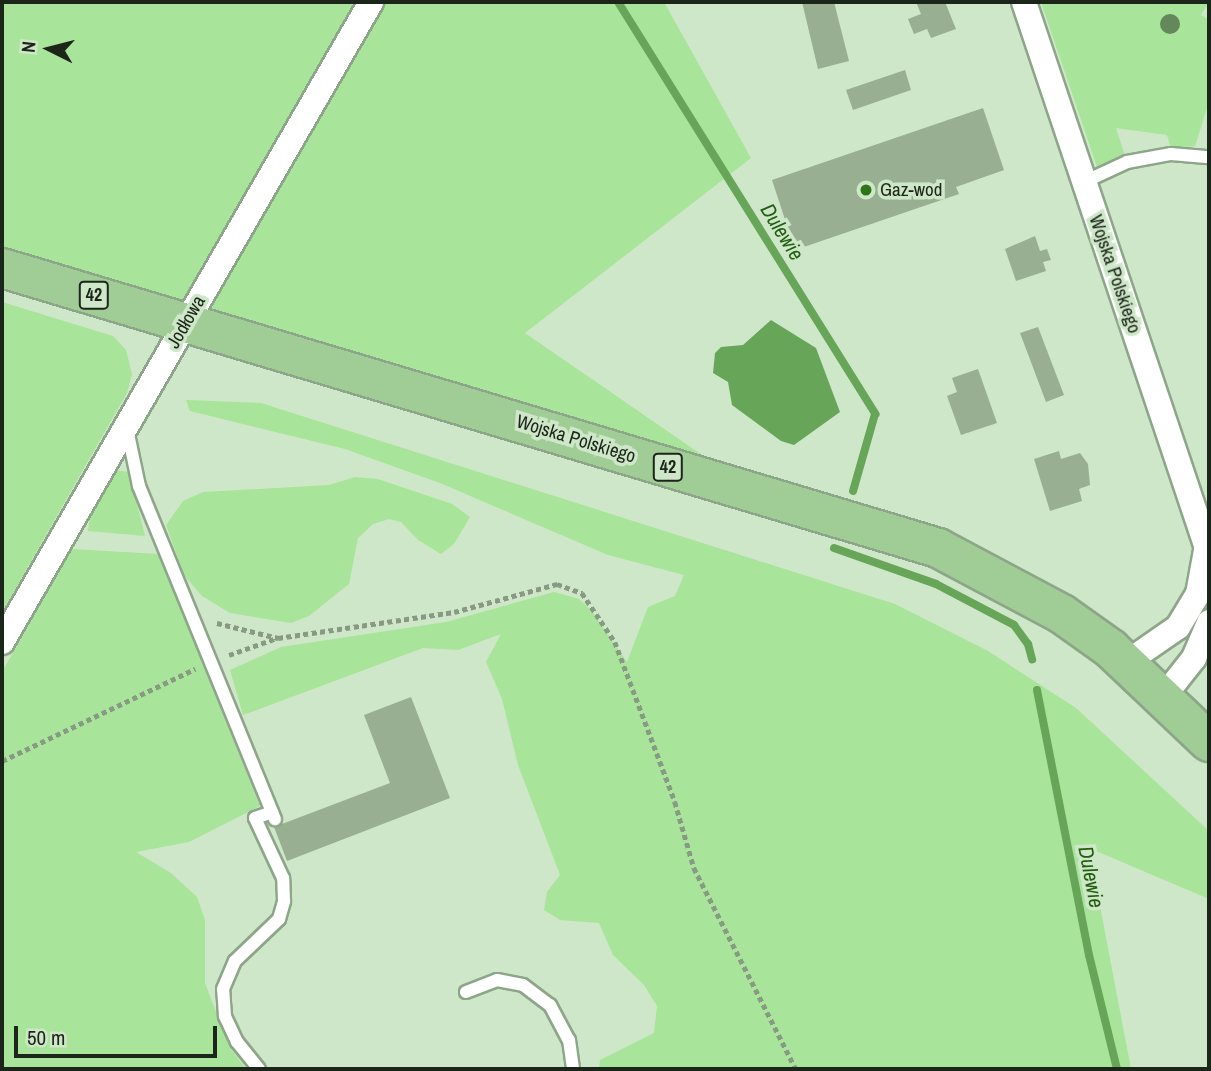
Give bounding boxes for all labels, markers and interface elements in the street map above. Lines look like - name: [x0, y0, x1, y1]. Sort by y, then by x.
- north arrow: [14, 14, 84, 84]
- text: N: [15, 40, 42, 54]
- place label: Gaz-wod: [880, 179, 942, 201]
- marker: Gaz-wod: [858, 182, 874, 198]
- water label: Dulewie: [755, 199, 809, 265]
- street label: Wojska Polskiego: [1084, 212, 1146, 336]
- road number: 42: [78, 281, 110, 310]
- street label: Jodłowa: [162, 292, 210, 352]
- street label: Wojska Polskiego: [514, 410, 638, 468]
- road number: 42: [652, 452, 684, 481]
- water label: Dulewie: [1073, 844, 1109, 910]
- scale bar: [18, 1012, 220, 1056]
- text: 50 m: [27, 1023, 65, 1052]

